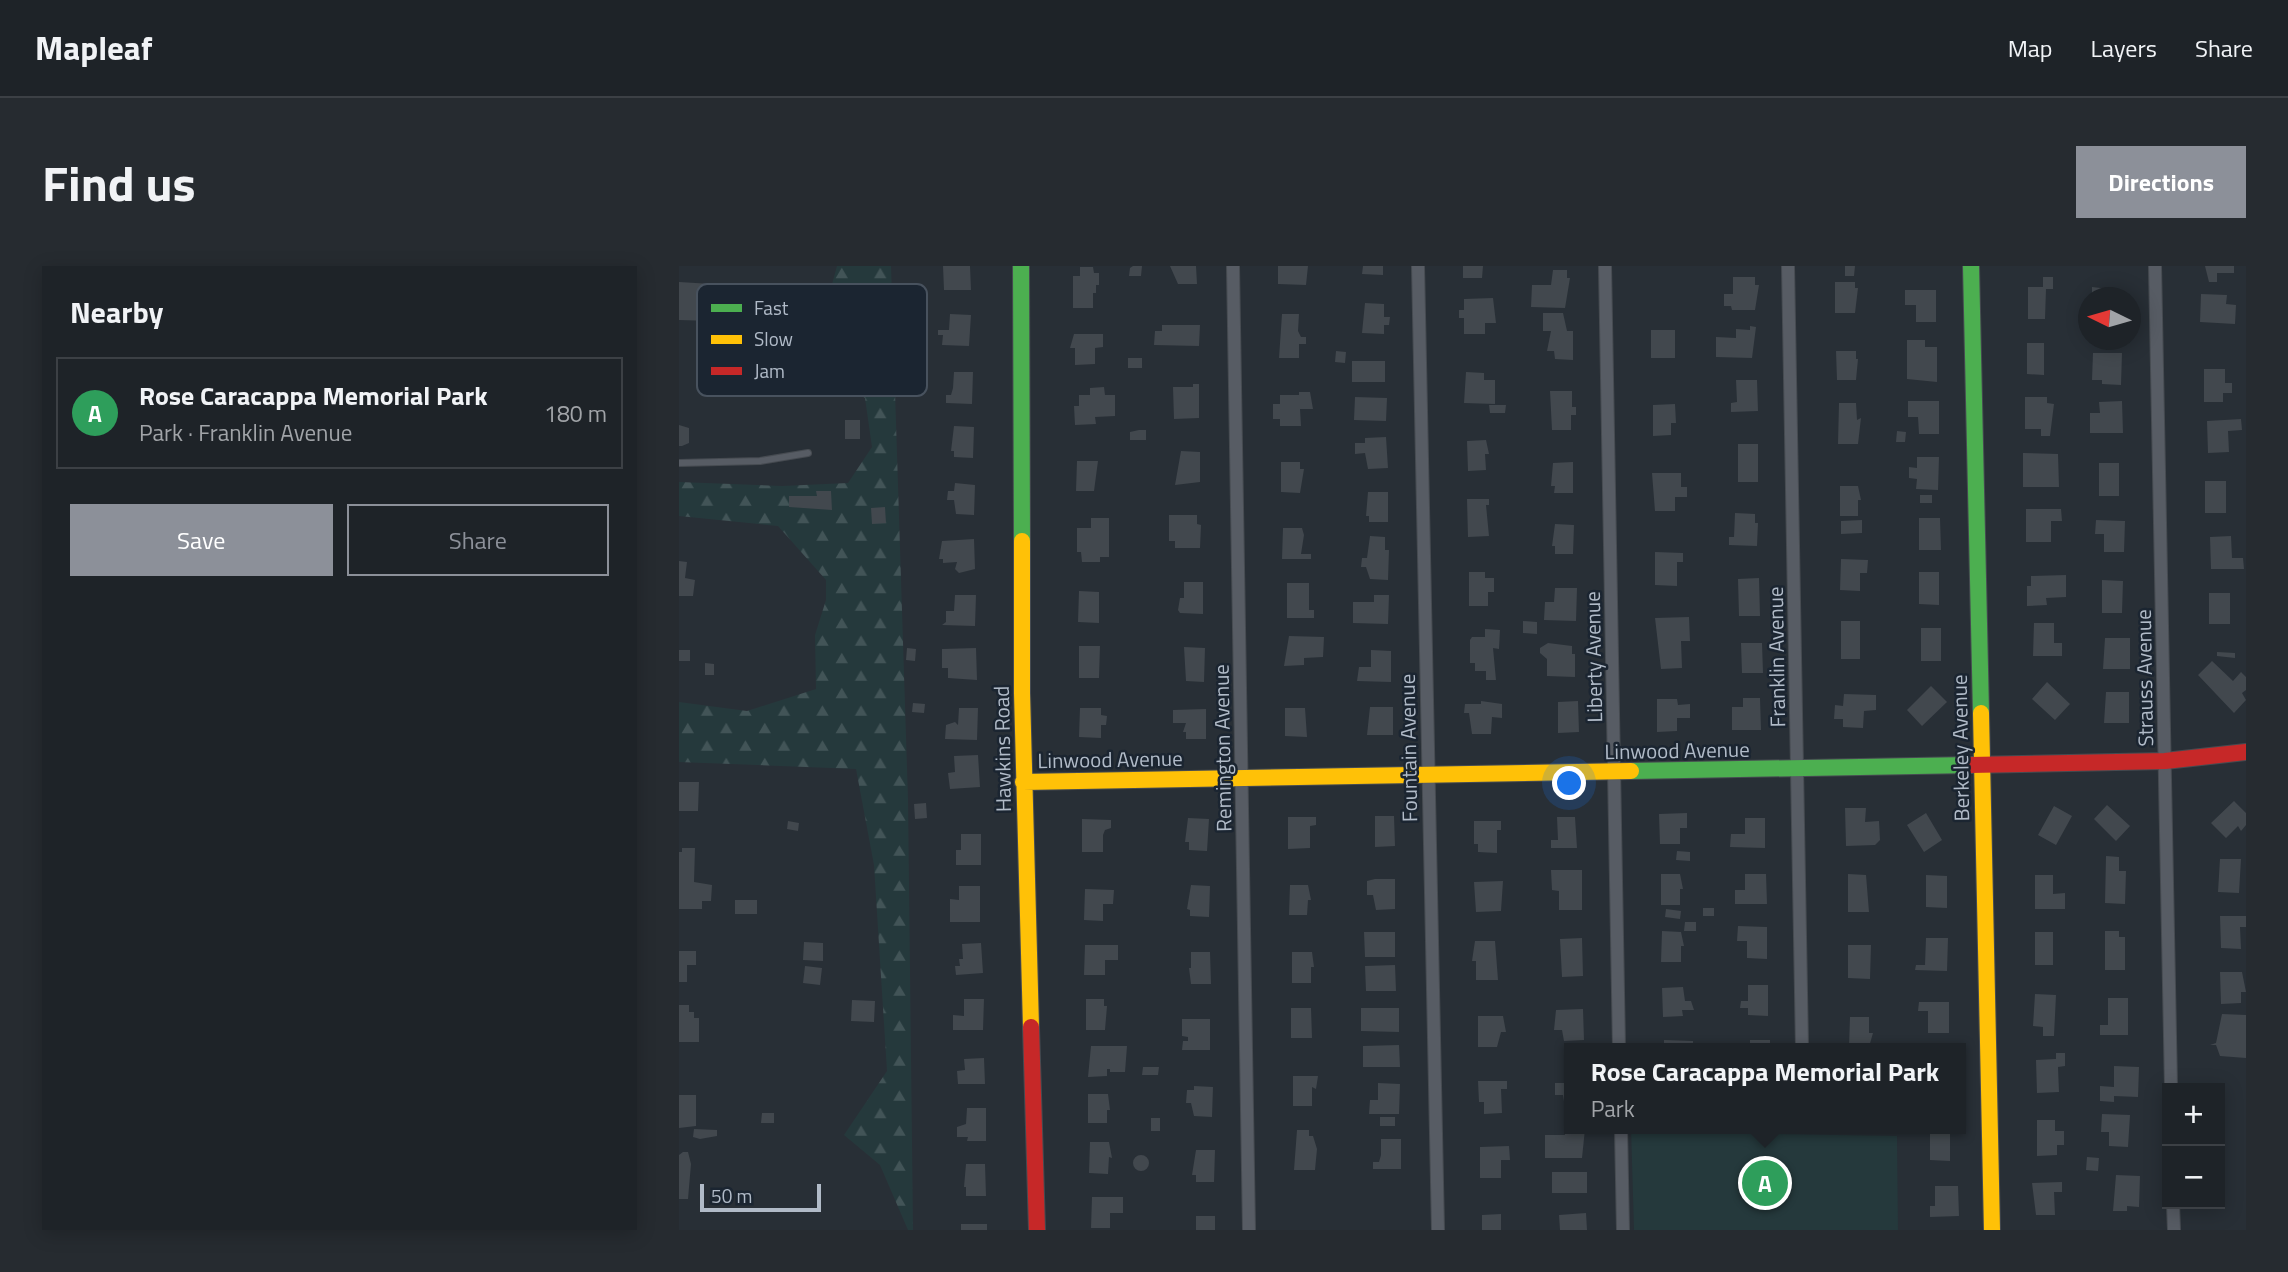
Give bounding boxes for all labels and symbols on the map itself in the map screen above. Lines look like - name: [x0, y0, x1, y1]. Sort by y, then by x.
- legend: [697, 284, 927, 396]
- north arrow: [2078, 287, 2141, 350]
- text: Fast: [754, 293, 789, 322]
- text: Slow: [754, 324, 793, 353]
- text: Jam: [754, 356, 785, 385]
- street label: Franklin Avenue: [1759, 586, 1793, 728]
- street label: Liberty Avenue: [1576, 591, 1610, 723]
- street label: Strauss Avenue: [2127, 609, 2161, 747]
- street label: Remington Avenue: [1205, 664, 1239, 832]
- street label: Fountain Avenue: [1391, 674, 1425, 822]
- street label: Berkeley Avenue: [1943, 674, 1977, 822]
- street label: Hawkins Road: [985, 685, 1019, 813]
- street label: Linwood Avenue: [1604, 733, 1750, 767]
- street label: Linwood Avenue: [1037, 742, 1183, 776]
- your location: [1552, 766, 1586, 800]
- pin: A: [1742, 1157, 1788, 1209]
- scale bar: [700, 1181, 821, 1213]

